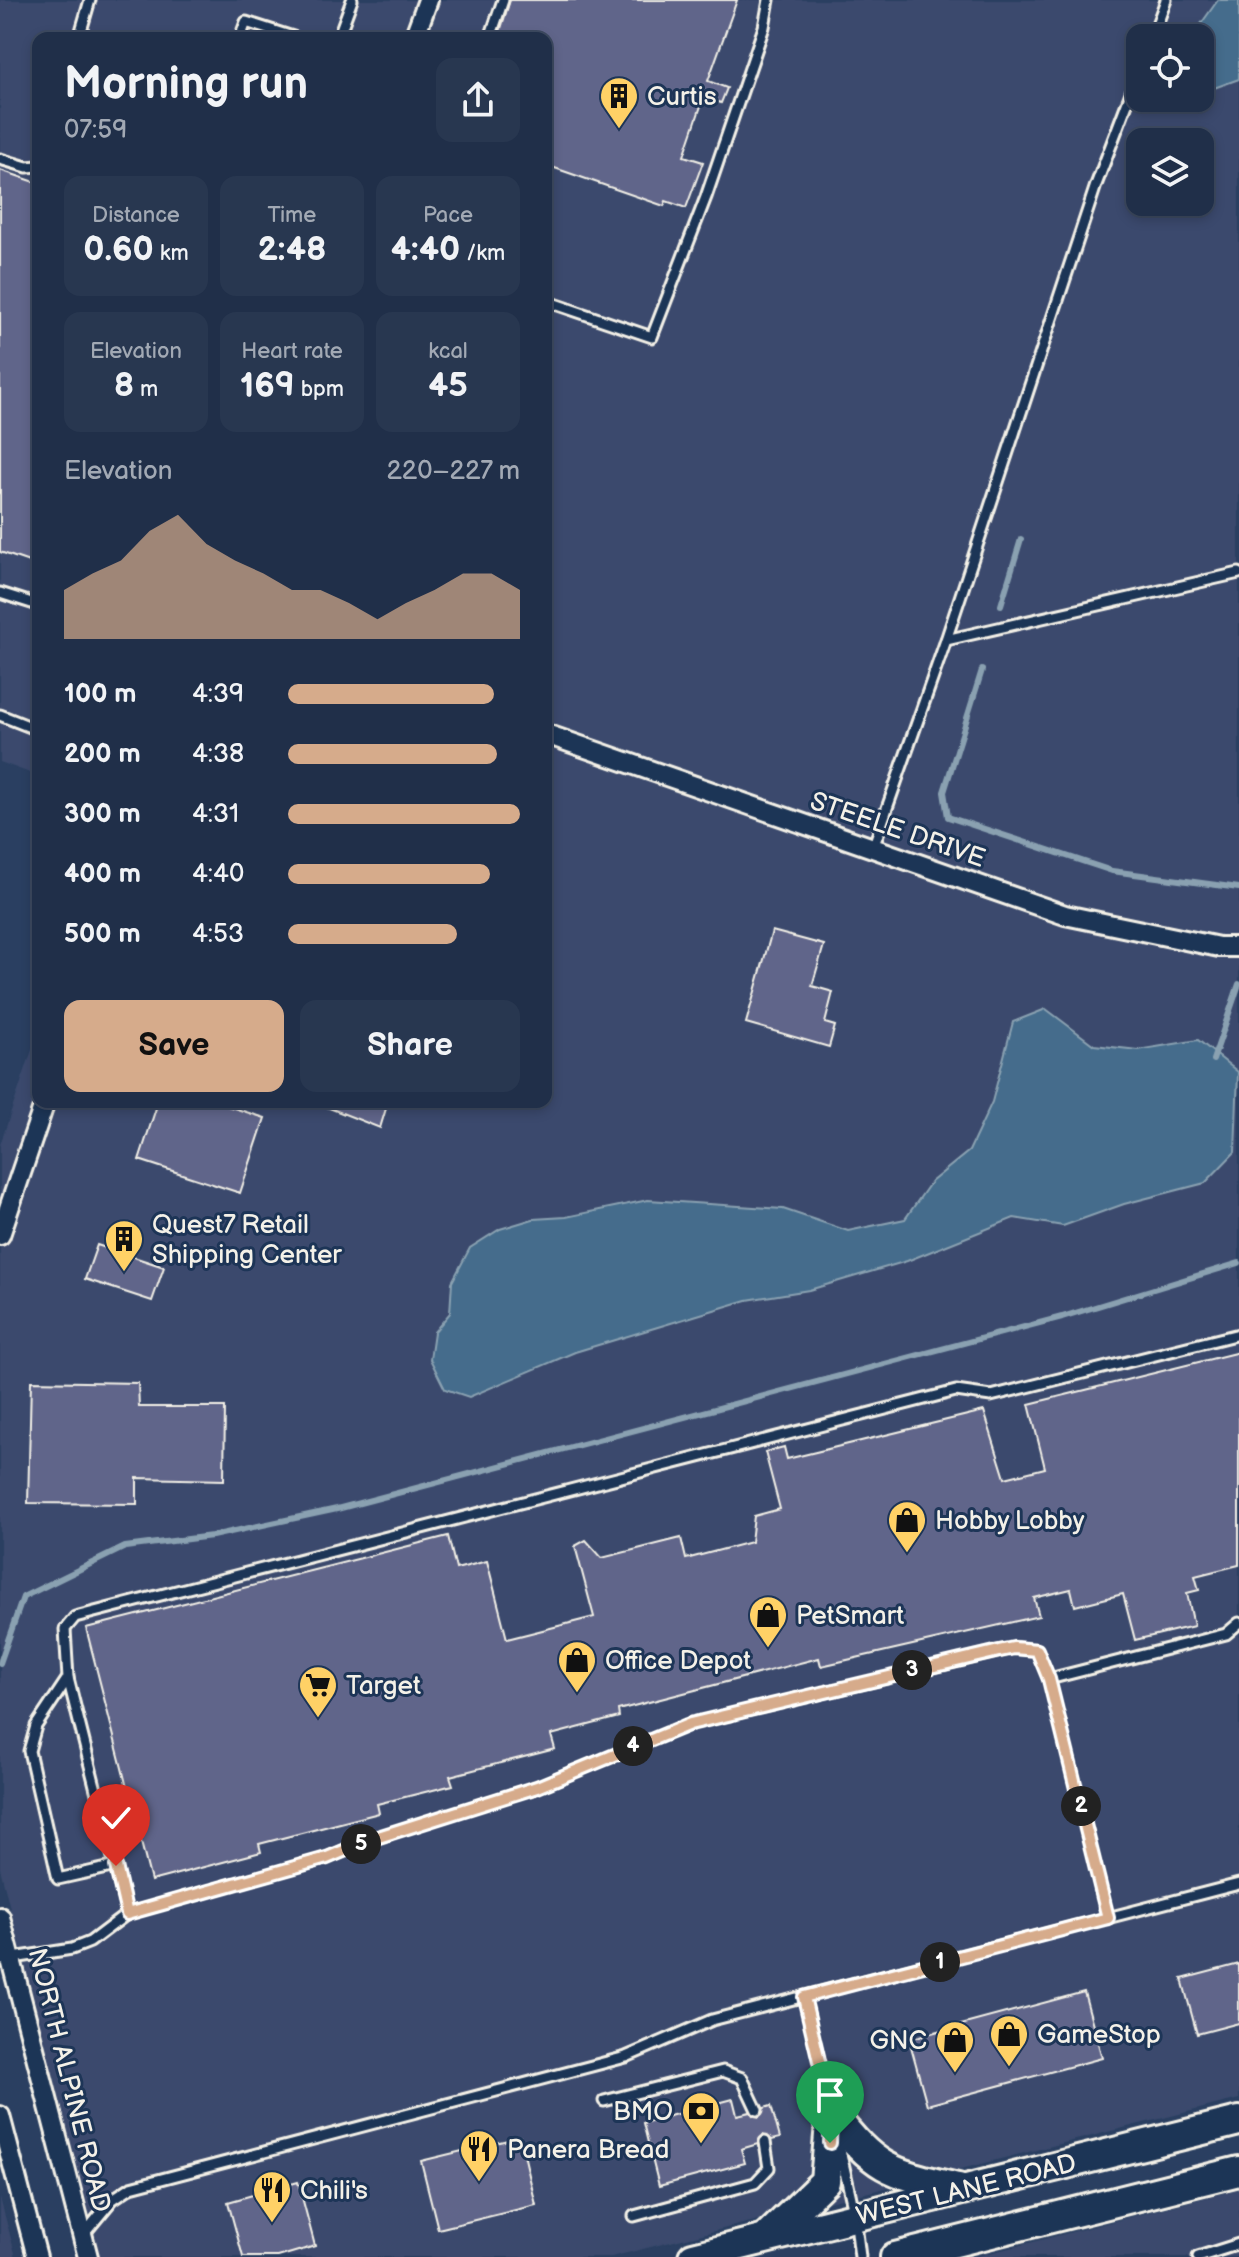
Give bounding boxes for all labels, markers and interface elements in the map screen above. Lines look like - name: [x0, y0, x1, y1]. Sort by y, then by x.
- map controls: [1126, 24, 1214, 216]
- button: locate: [1126, 24, 1214, 112]
- text: Morning run: [64, 58, 308, 111]
- button: share: [436, 58, 520, 142]
- building icon: Curtis: [598, 75, 640, 130]
- place label: Curtis: [647, 82, 717, 113]
- text: 07:59: [64, 115, 127, 146]
- button: layers: [1126, 128, 1214, 216]
- text: Distance: [92, 202, 180, 229]
- text: Time: [268, 202, 316, 229]
- text: Pace: [423, 202, 473, 229]
- text: 0.60: [83, 229, 154, 270]
- text: 2:48: [258, 229, 327, 270]
- text: 4:40: [391, 229, 460, 270]
- text: km: [154, 240, 189, 267]
- text: /km: [460, 240, 505, 267]
- text: Elevation: [90, 338, 182, 365]
- text: Heart rate: [241, 338, 343, 365]
- text: kcal: [428, 338, 468, 365]
- text: 8: [114, 365, 134, 406]
- text: 169: [240, 365, 295, 406]
- text: 45: [428, 365, 468, 406]
- text: m: [134, 376, 158, 403]
- text: bpm: [295, 376, 344, 403]
- text: Elevation: [64, 456, 172, 487]
- text: 220–227 m: [386, 456, 520, 487]
- text: 100 m: [64, 679, 137, 710]
- text: 4:39: [192, 679, 244, 710]
- text: 200 m: [64, 739, 141, 770]
- text: 4:38: [192, 739, 244, 770]
- street label: STEELE DRIVE: [806, 786, 989, 875]
- text: 300 m: [64, 799, 141, 830]
- text: 4:31: [192, 799, 239, 830]
- text: 400 m: [64, 859, 141, 890]
- text: 4:40: [192, 859, 244, 890]
- text: 500 m: [64, 919, 141, 950]
- text: 4:53: [192, 919, 244, 950]
- button: Save: [64, 1000, 284, 1092]
- button: Share: [300, 1000, 520, 1092]
- place label: Quest7 Retail Shipping Center: [152, 1210, 342, 1271]
- building icon: Quest7 Retail Shipping Center: [103, 1218, 145, 1273]
- shop icon: Hobby Lobby: [886, 1499, 928, 1554]
- place label: Hobby Lobby: [935, 1506, 1085, 1537]
- shop icon: PetSmart: [747, 1594, 789, 1649]
- place label: PetSmart: [796, 1601, 904, 1632]
- shop icon: Office Depot: [556, 1639, 598, 1694]
- place label: Office Depot: [605, 1646, 751, 1677]
- pin: 3: [892, 1650, 932, 1690]
- text: 3: [906, 1656, 918, 1683]
- supermarket icon: Target: [297, 1664, 339, 1719]
- place label: Target: [346, 1671, 421, 1702]
- pin: 4: [613, 1726, 653, 1766]
- text: 4: [627, 1732, 639, 1759]
- pin: [82, 1784, 150, 1866]
- pin: 2: [1061, 1786, 1101, 1826]
- text: 2: [1074, 1792, 1088, 1819]
- icon: check: [94, 1796, 138, 1840]
- pin: 5: [341, 1824, 381, 1864]
- text: 5: [355, 1830, 367, 1857]
- pin: 1: [920, 1942, 960, 1982]
- street label: NORTH ALPINE ROAD: [21, 1945, 116, 2216]
- text: 1: [935, 1948, 945, 1975]
- shop icon: GameStop: [988, 2013, 1030, 2068]
- shop icon: GNC: [934, 2019, 976, 2074]
- place label: GameStop: [1037, 2020, 1161, 2051]
- place label: GNC: [869, 2026, 927, 2057]
- pin: [796, 2061, 864, 2143]
- icon: arrive: [808, 2073, 852, 2117]
- bank icon: BMO: [680, 2090, 722, 2145]
- place label: BMO: [613, 2097, 673, 2128]
- restaurant icon: Panera Bread: [458, 2128, 500, 2183]
- place label: Panera Bread: [507, 2135, 669, 2166]
- street label: WEST LANE ROAD: [853, 2148, 1080, 2233]
- restaurant icon: Chili's: [251, 2169, 293, 2224]
- place label: Chili's: [300, 2176, 368, 2207]

